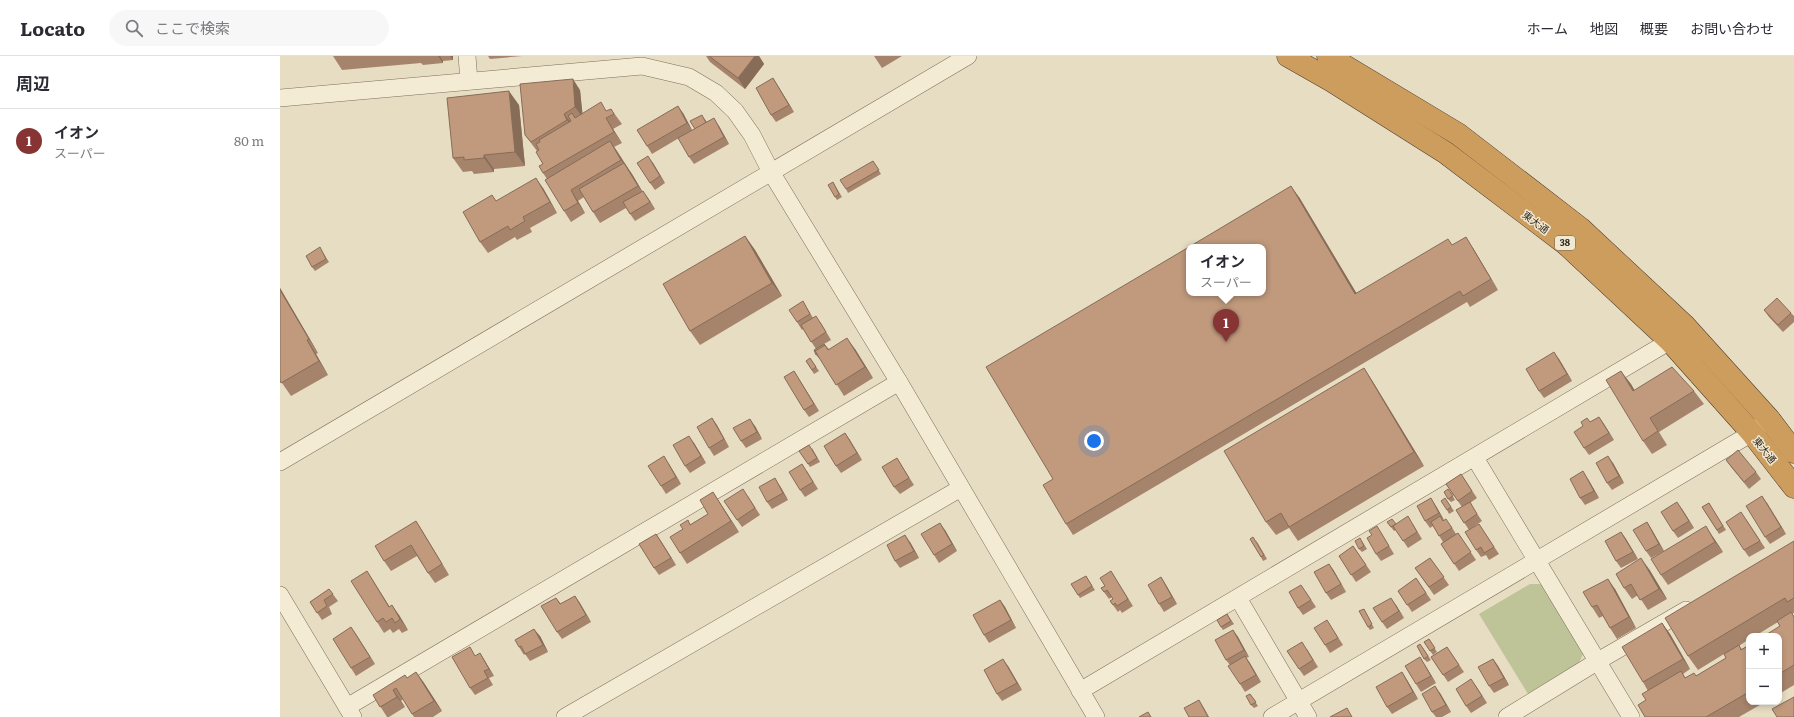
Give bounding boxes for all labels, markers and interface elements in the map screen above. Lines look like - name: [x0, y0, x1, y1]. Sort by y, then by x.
- search box: [109, 10, 389, 46]
- text: Locato: [20, 14, 85, 42]
- text: ここで検索: [155, 16, 230, 39]
- icon: search: [123, 17, 145, 39]
- text: ホーム: [1526, 18, 1568, 38]
- text: 地図: [1590, 18, 1618, 38]
- text: 概要: [1640, 18, 1668, 38]
- text: お問い合わせ: [1690, 18, 1774, 38]
- text: 周辺: [16, 70, 50, 95]
- text: イオン: [54, 120, 99, 143]
- text: 1: [26, 131, 32, 150]
- text: 80 m: [234, 131, 264, 150]
- text: スーパー: [54, 143, 106, 162]
- street label: 東大通: [1520, 207, 1553, 237]
- road number: 38: [1555, 236, 1575, 250]
- popup: [1186, 244, 1266, 296]
- text: イオン: [1200, 249, 1245, 272]
- text: スーパー: [1200, 272, 1252, 291]
- pin: 1: [1213, 309, 1239, 342]
- your location: [1084, 431, 1104, 451]
- street label: 東大通: [1750, 433, 1781, 466]
- map controls: [1746, 633, 1782, 705]
- button: +: [1746, 633, 1782, 669]
- button: −: [1746, 669, 1782, 705]

